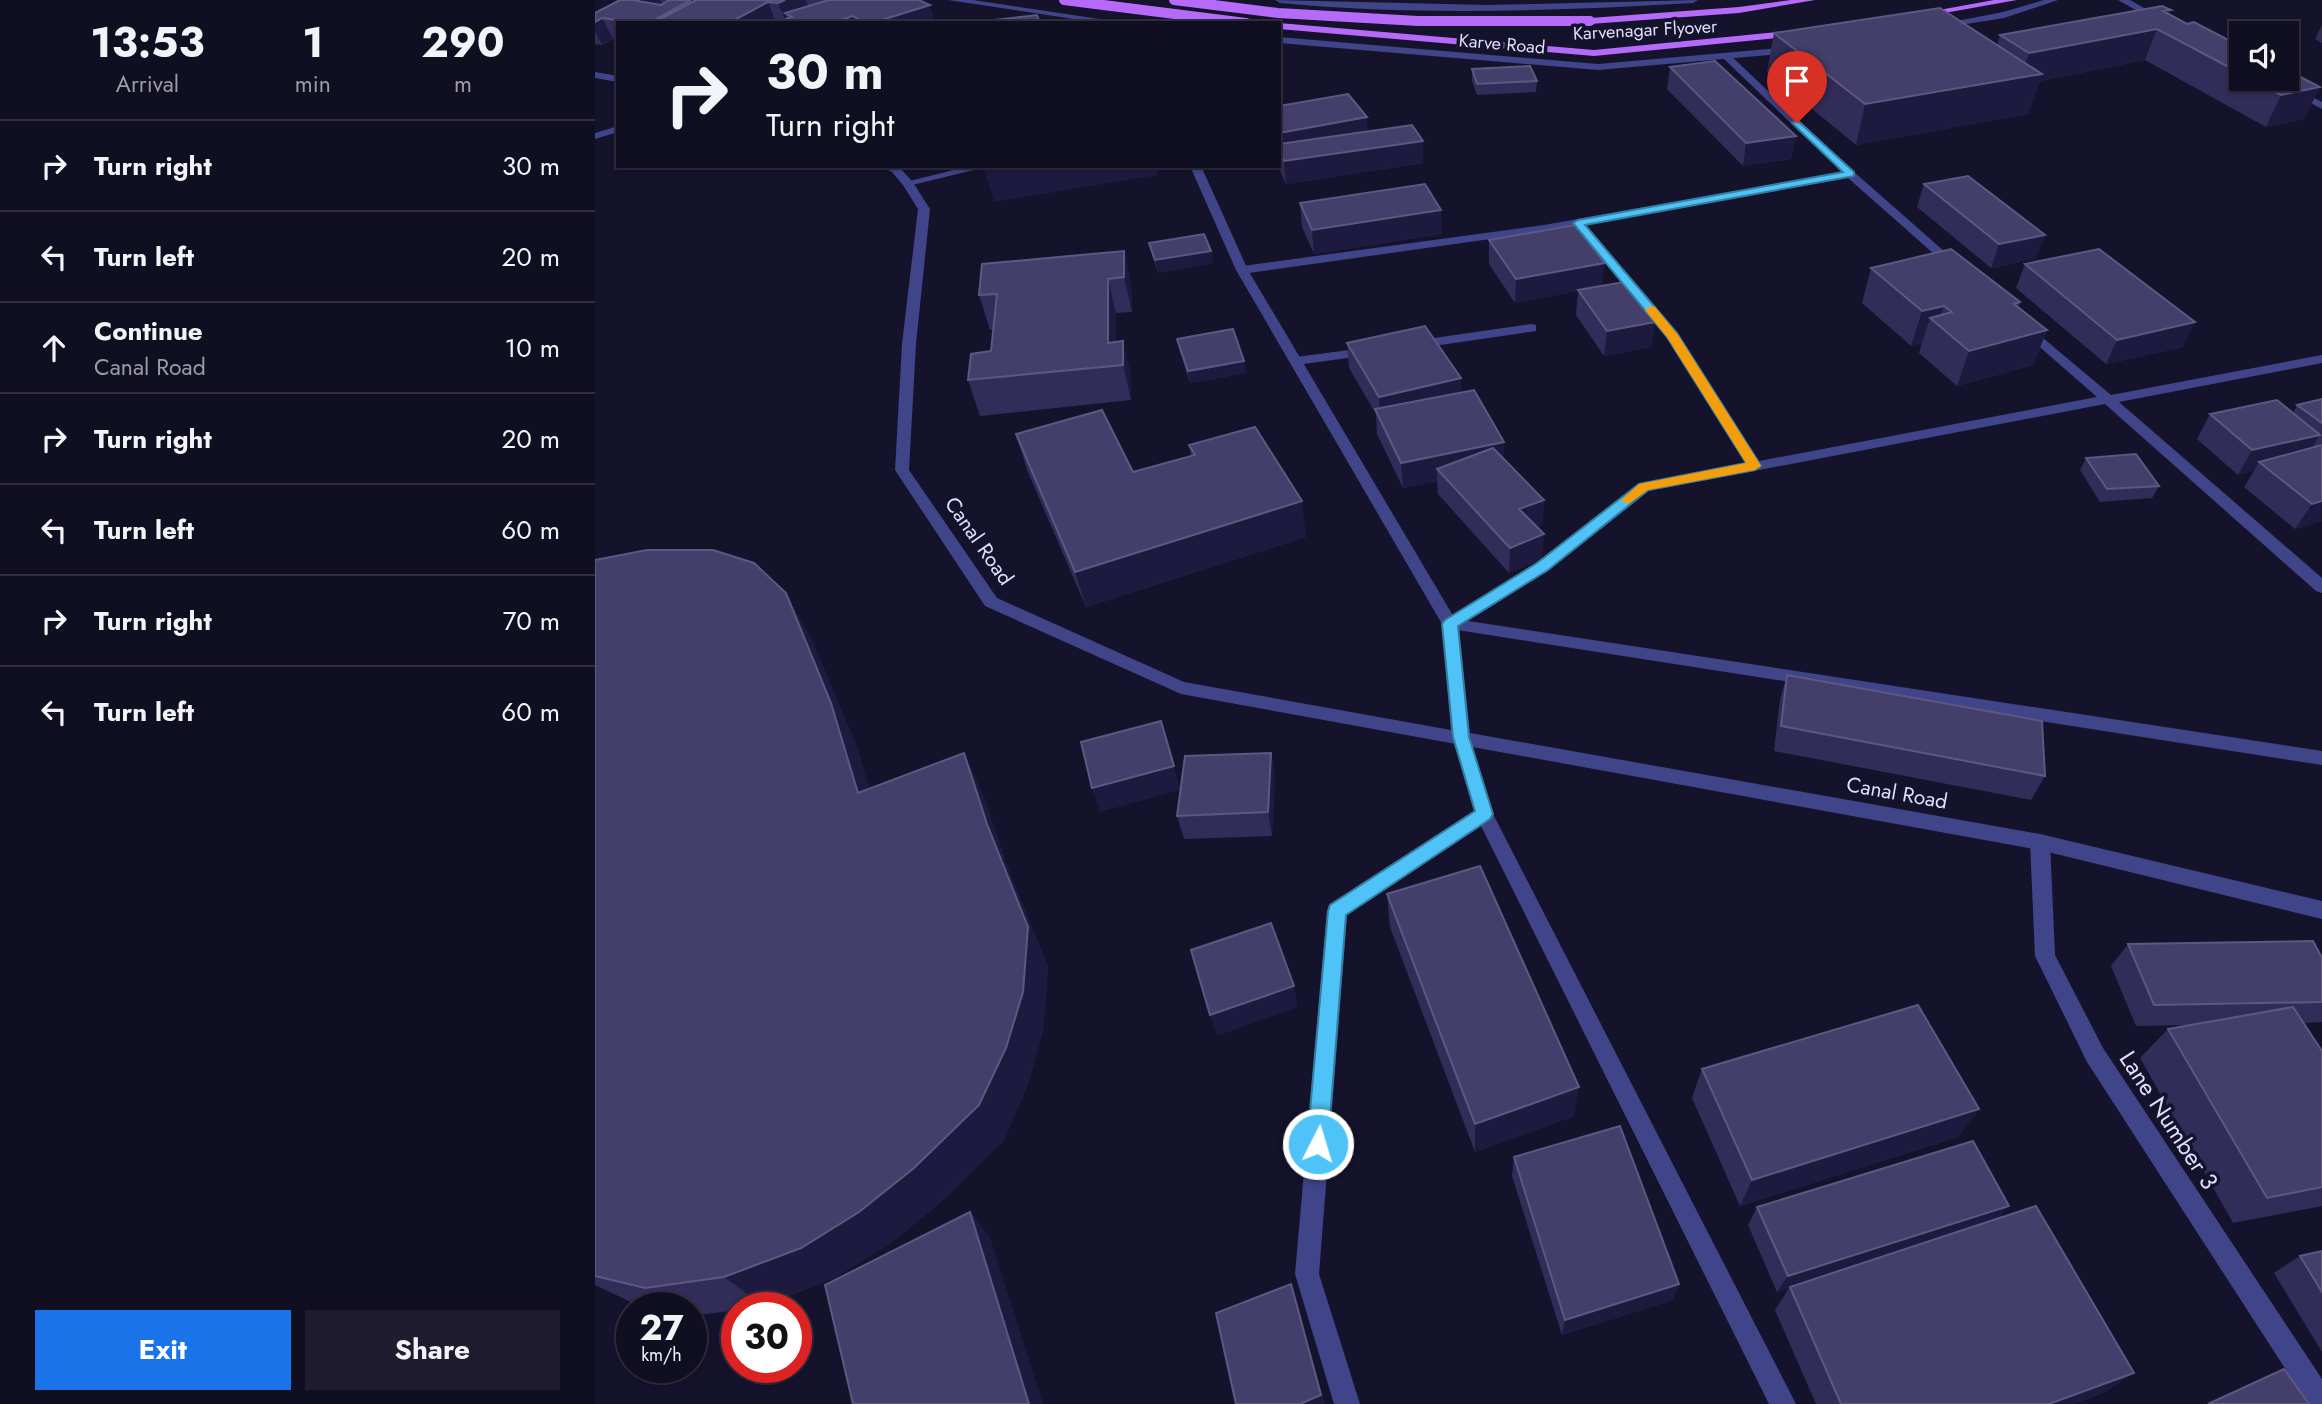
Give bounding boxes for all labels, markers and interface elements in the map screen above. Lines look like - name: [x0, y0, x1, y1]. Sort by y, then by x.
- text: 13:53: [90, 12, 205, 73]
- text: 1: [302, 12, 324, 73]
- text: 290: [421, 12, 505, 73]
- street label: Karvenagar Flyover: [1572, 13, 1719, 47]
- map controls: [2229, 21, 2299, 91]
- button: sound: [2229, 21, 2299, 91]
- street label: Karve Road: [1458, 27, 1546, 61]
- text: 30 m: [766, 37, 884, 107]
- icon: right: [651, 49, 742, 140]
- pin: [1767, 51, 1827, 123]
- icon: arrive: [1778, 62, 1816, 100]
- text: Arrival: [116, 67, 179, 101]
- text: min: [295, 67, 331, 101]
- text: m: [454, 67, 472, 101]
- text: Turn right: [766, 102, 895, 148]
- icon: right: [35, 147, 73, 185]
- text: Turn right: [94, 147, 212, 185]
- text: 30 m: [502, 147, 560, 185]
- icon: left: [35, 238, 73, 276]
- text: Turn left: [94, 238, 194, 276]
- text: 20 m: [502, 238, 560, 276]
- text: Continue: [94, 312, 203, 350]
- icon: ahead: [35, 329, 73, 367]
- text: 10 m: [505, 329, 560, 367]
- text: Canal Road: [94, 350, 206, 384]
- icon: right: [35, 420, 73, 458]
- text: Turn right: [94, 420, 212, 458]
- text: 20 m: [502, 420, 560, 458]
- street label: Canal Road: [937, 491, 1021, 591]
- icon: left: [35, 511, 73, 549]
- text: Turn left: [94, 511, 194, 549]
- text: 60 m: [501, 511, 560, 549]
- icon: right: [35, 602, 73, 640]
- text: Turn right: [94, 602, 212, 640]
- text: 70 m: [503, 602, 560, 640]
- icon: left: [35, 693, 73, 731]
- text: Turn left: [94, 693, 194, 731]
- text: 60 m: [501, 693, 560, 731]
- street label: Canal Road: [1844, 769, 1950, 817]
- street label: Lane Number 3: [2111, 1044, 2227, 1196]
- position arrow: [1281, 1107, 1355, 1181]
- speed limit sign: 30: [721, 1292, 812, 1383]
- text: 27: [639, 1303, 684, 1353]
- button: Exit: [35, 1310, 291, 1390]
- button: Share: [305, 1310, 560, 1390]
- text: km/h: [641, 1342, 682, 1368]

